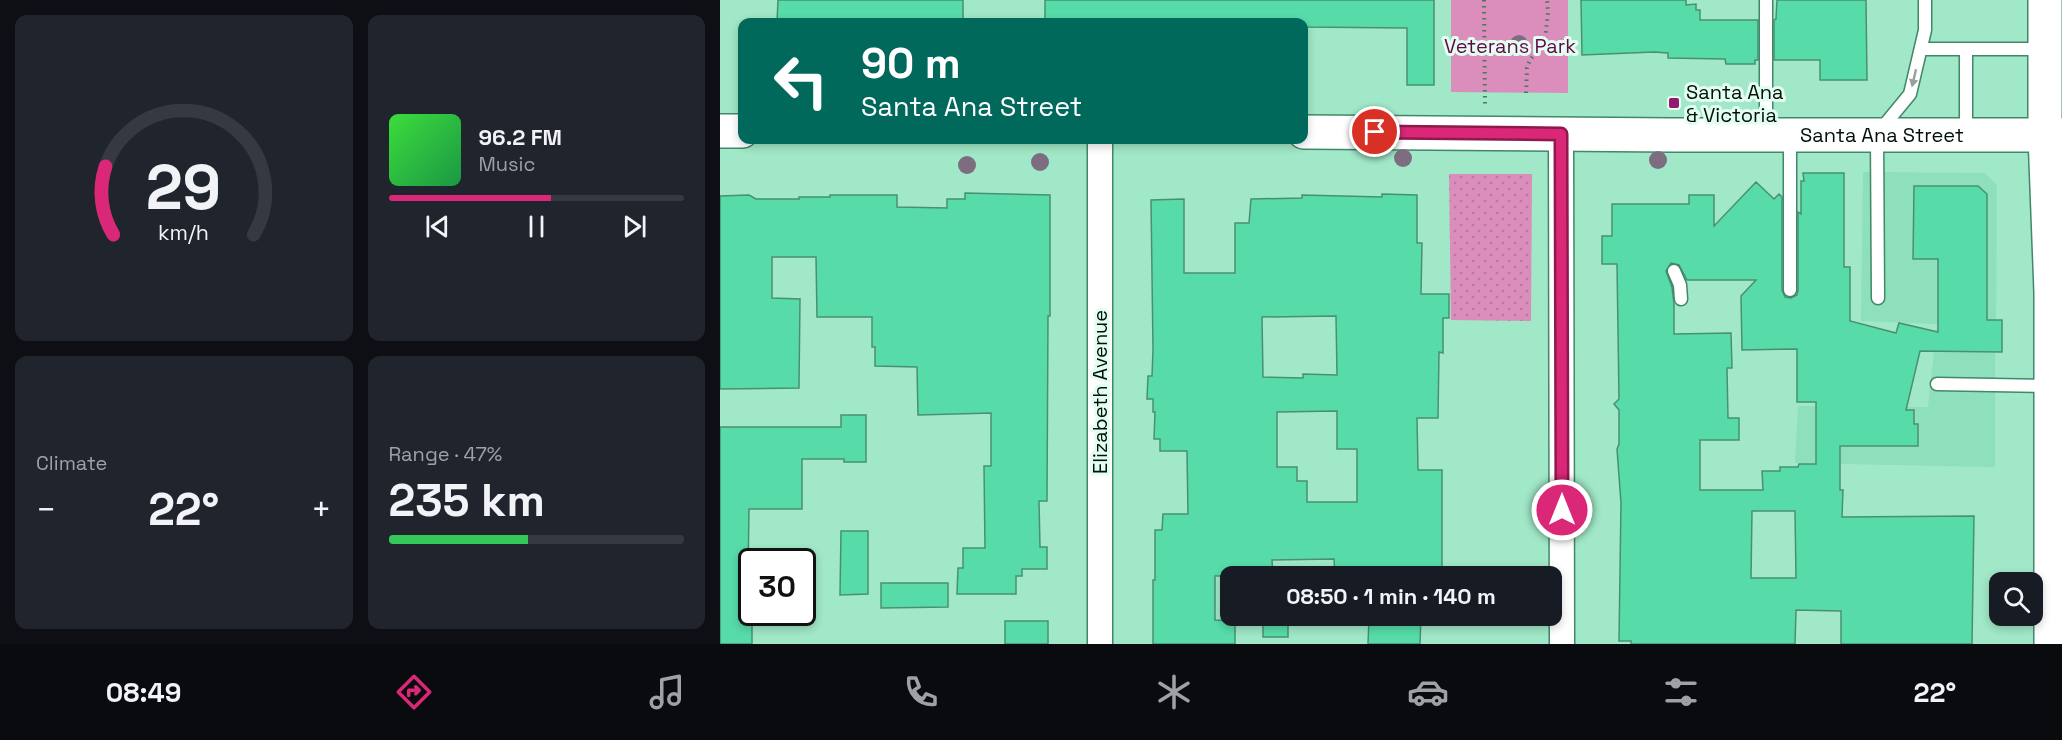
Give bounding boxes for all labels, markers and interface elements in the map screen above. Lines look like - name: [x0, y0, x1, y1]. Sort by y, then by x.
- park label: Veterans Park: [1444, 33, 1576, 59]
- text: 90 m: [861, 37, 961, 90]
- icon: left: [762, 42, 840, 120]
- one-way arrow: [1909, 69, 1918, 88]
- place label: Santa Ana & Victoria: [1686, 79, 1784, 128]
- text: Santa Ana Street: [861, 89, 1082, 124]
- marker: Santa Ana & Victoria: [1667, 96, 1681, 110]
- pin: [1349, 106, 1400, 157]
- icon: arrive: [1358, 115, 1391, 148]
- street label: Santa Ana Street: [1800, 122, 1964, 148]
- text: 96.2 FM: [479, 123, 562, 151]
- text: 29: [146, 148, 221, 227]
- text: Music: [479, 151, 535, 177]
- icon: previous: [421, 210, 454, 243]
- icon: pause: [520, 210, 553, 243]
- icon: next: [618, 210, 651, 243]
- text: km/h: [158, 220, 209, 247]
- street label: Elizabeth Avenue: [1087, 310, 1113, 474]
- text: Range · 47%: [389, 441, 502, 467]
- text: Climate: [36, 450, 107, 476]
- text: 235 km: [389, 472, 545, 529]
- position arrow: [1530, 478, 1594, 542]
- text: 22°: [148, 481, 219, 538]
- text: −: [36, 489, 56, 531]
- text: +: [311, 489, 331, 531]
- speed limit sign: 30: [738, 548, 816, 626]
- map controls: [1989, 572, 2043, 626]
- button: search: [1989, 572, 2043, 626]
- text: 08:50 · 1 min · 140 m: [1286, 582, 1496, 610]
- icon: directions: [393, 671, 435, 713]
- icon: music: [646, 671, 688, 713]
- icon: phone: [900, 671, 942, 713]
- icon: climate: [1153, 671, 1195, 713]
- icon: car: [1407, 671, 1449, 713]
- icon: filters: [1660, 671, 1702, 713]
- text: 08:49: [106, 675, 181, 710]
- text: 22°: [1914, 675, 1956, 710]

